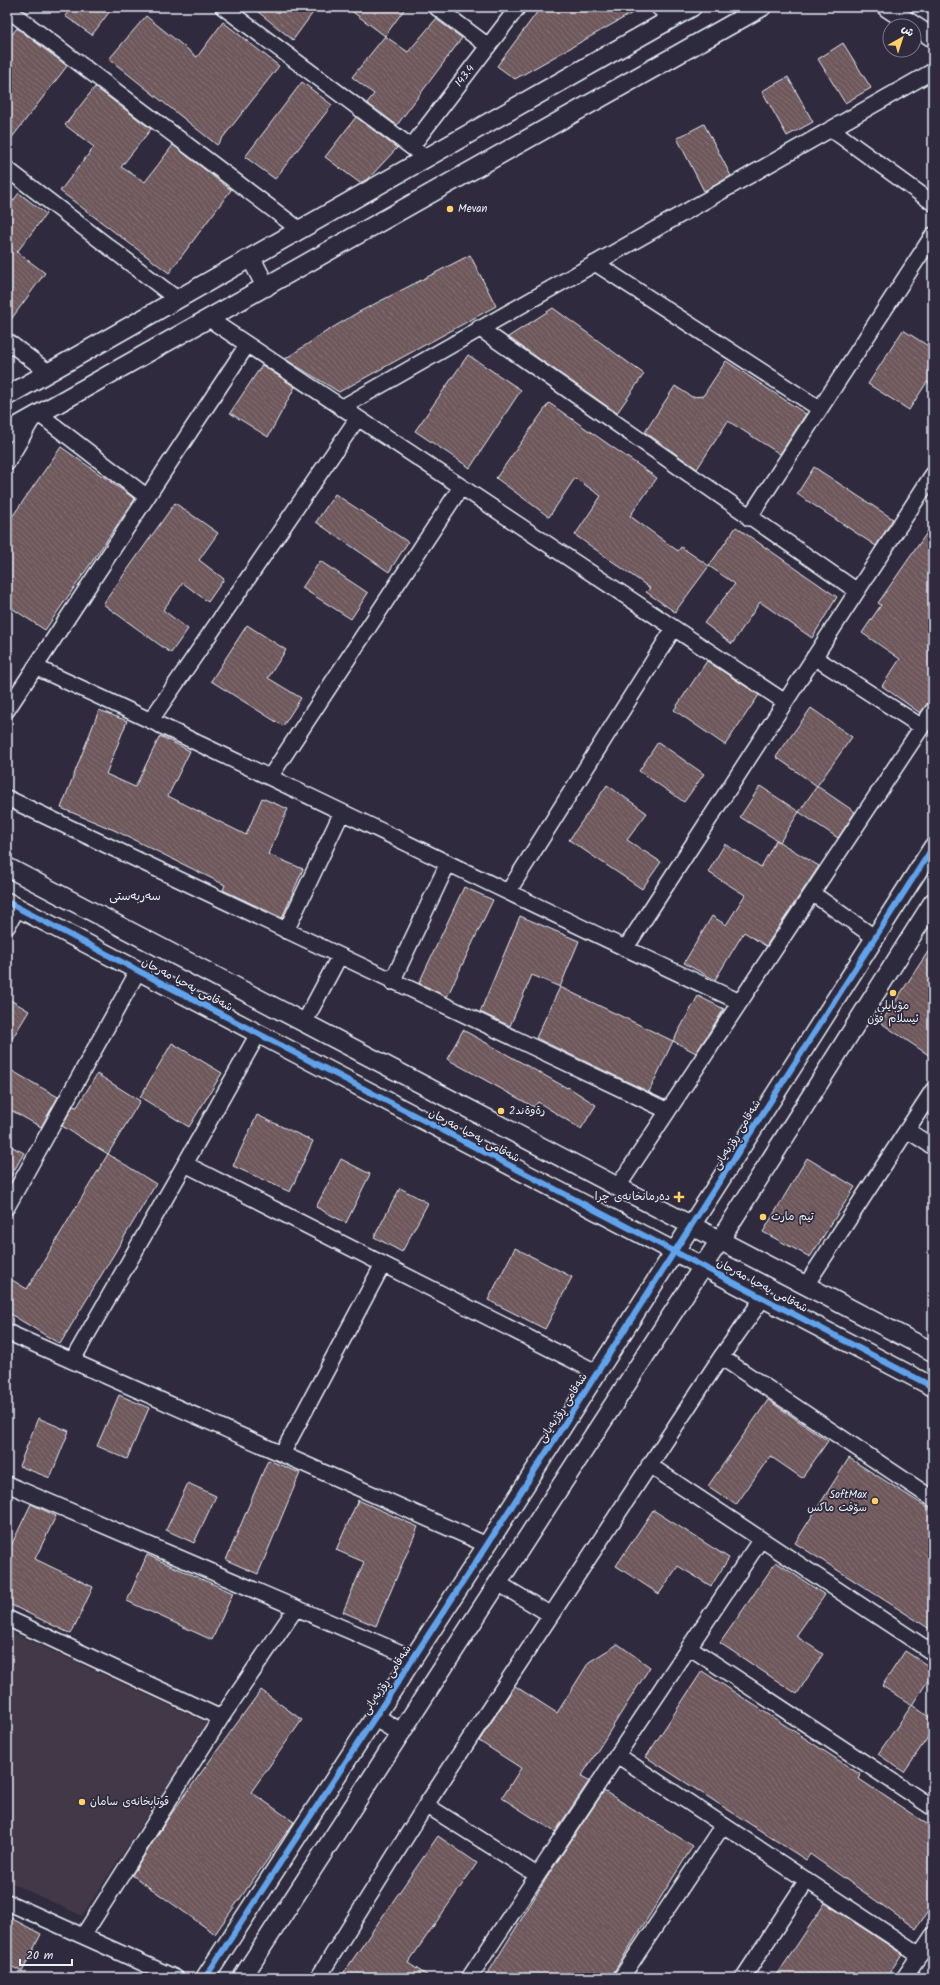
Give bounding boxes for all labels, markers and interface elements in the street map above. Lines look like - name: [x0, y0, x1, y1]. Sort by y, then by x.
- north arrow: [882, 18, 922, 58]
- text: ش: [897, 20, 918, 42]
- street label: 143.4: [450, 61, 480, 91]
- place label: Mevan: [458, 200, 487, 218]
- marker: Mevan: [445, 204, 455, 214]
- district label: سه‌ربه‌ستی: [109, 887, 161, 906]
- street label: شەقامی یەحیا مەرجان: [138, 953, 236, 1017]
- marker: مۆبایلی ئیسلام فۆن: [888, 988, 898, 998]
- place label: مۆبایلی ئیسلام فۆن: [867, 997, 919, 1028]
- street label: شەقامی ڕۆژبەیانی: [708, 1096, 766, 1174]
- place label: رةوةند2: [509, 1102, 545, 1120]
- street label: شەقامی یەحیا مەرجان: [425, 1104, 523, 1168]
- marker: رةوةند2: [496, 1106, 506, 1116]
- place label: دەرمانخانەی چرا: [595, 1188, 670, 1206]
- marker: دەرمانخانەی چرا: [673, 1191, 685, 1203]
- place label: تیم مارت: [771, 1208, 814, 1226]
- marker: تیم مارت: [758, 1212, 768, 1222]
- street label: شەقامی یەحیا مەرجان: [713, 1254, 811, 1318]
- street label: شەقامی ڕۆژبەیانی: [534, 1369, 592, 1447]
- place label: SoftMax سۆفت ماکس: [807, 1486, 867, 1517]
- marker: SoftMax سۆفت ماکس: [870, 1496, 880, 1506]
- street label: شەقامی ڕۆژبەیانی: [358, 1641, 416, 1719]
- place label: قوتابخانەی سامان: [90, 1793, 169, 1811]
- marker: قوتابخانەی سامان: [77, 1797, 87, 1807]
- scale bar: [20, 1941, 72, 1967]
- text: 20 m: [26, 1946, 54, 1965]

